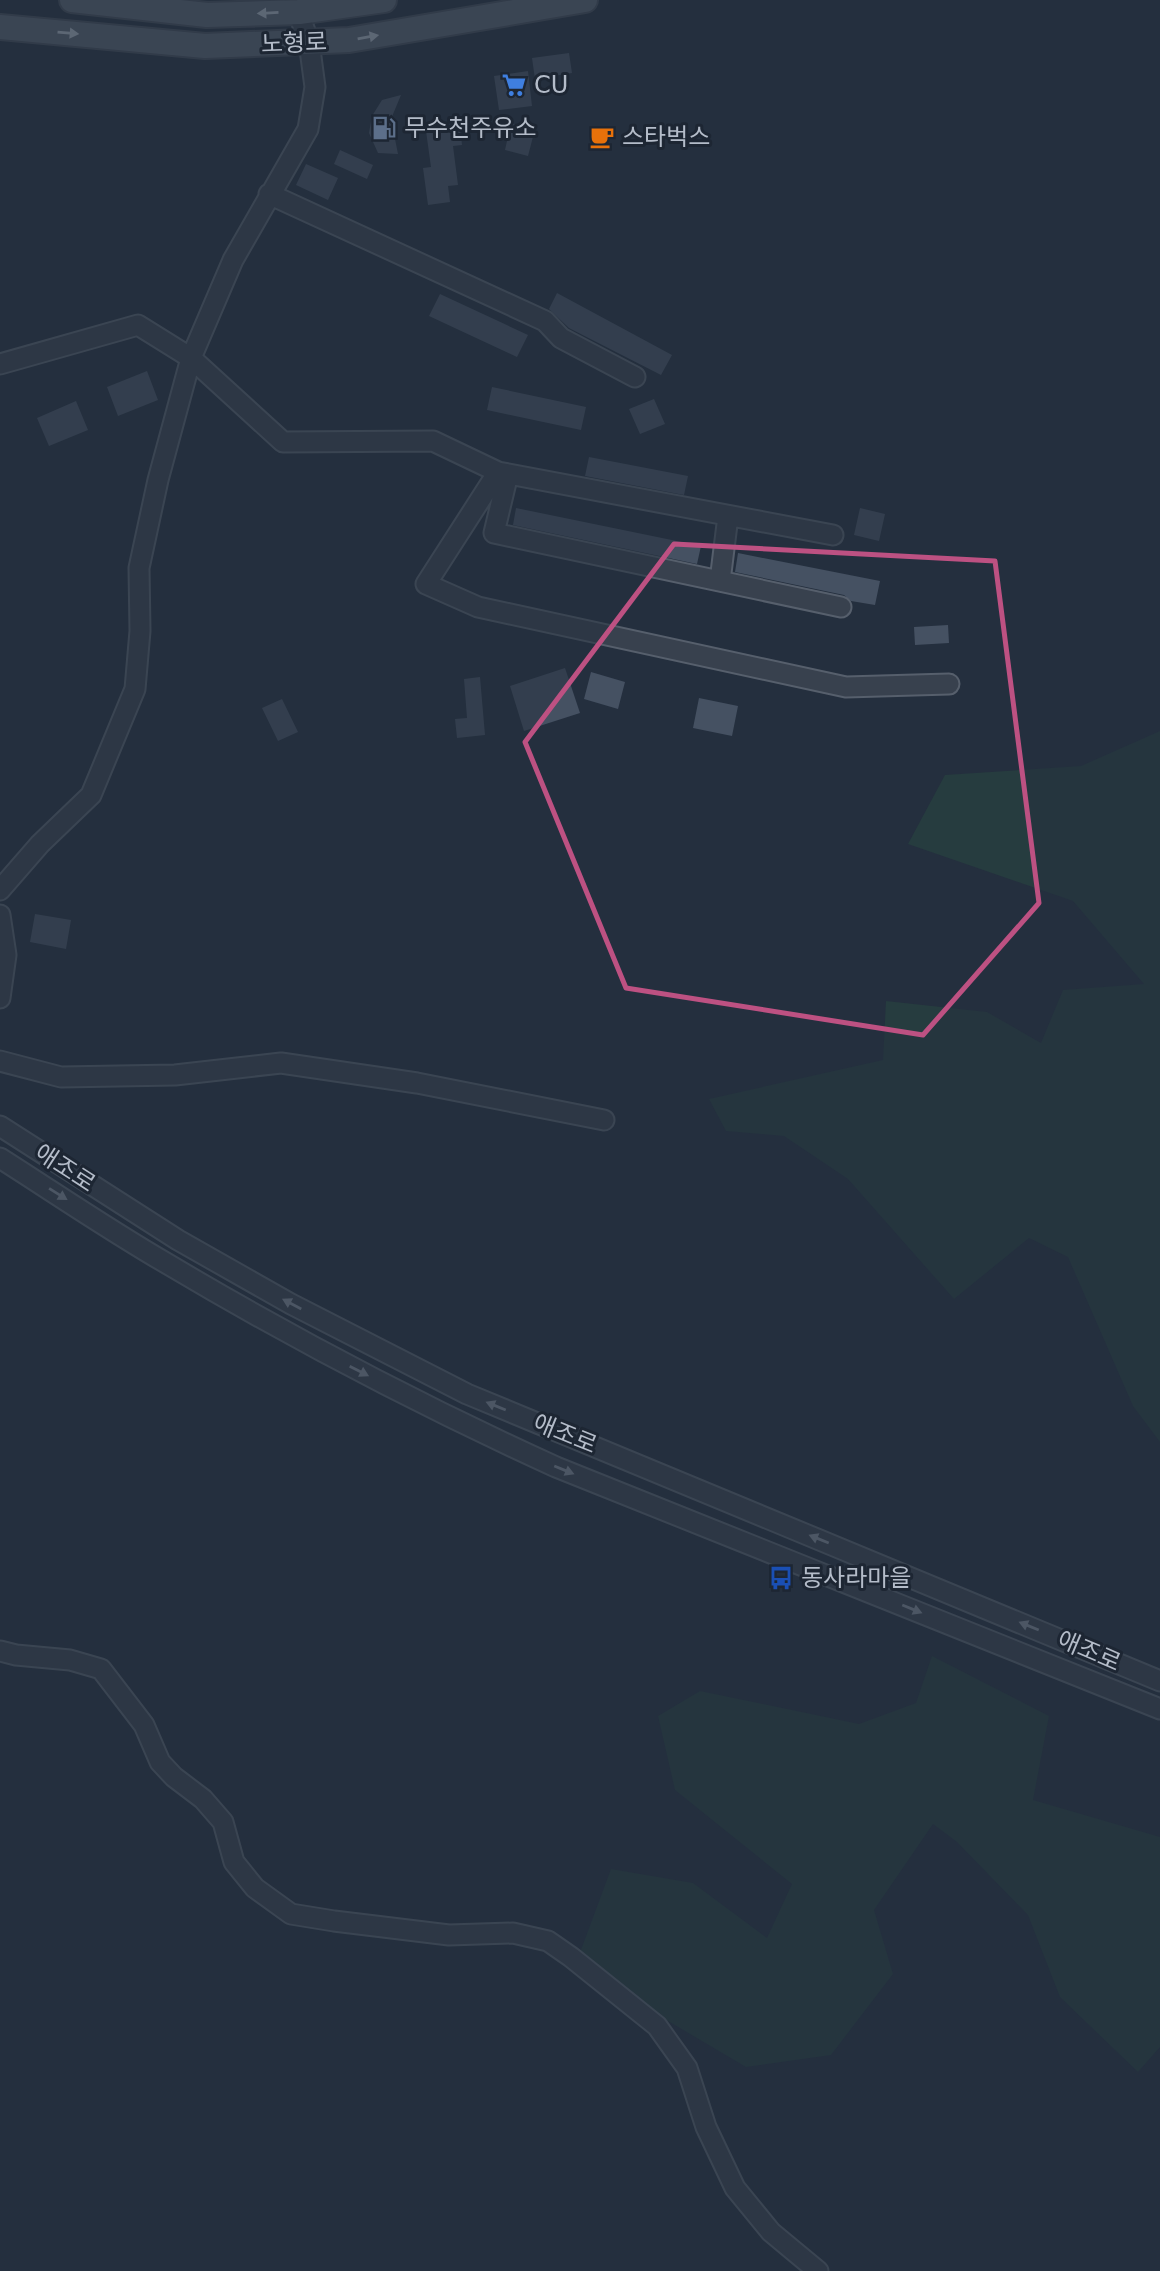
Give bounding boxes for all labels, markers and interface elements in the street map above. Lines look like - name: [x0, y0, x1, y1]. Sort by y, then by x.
- one-way arrow: [256, 8, 278, 19]
- one-way arrow: [57, 28, 79, 39]
- street label: 노형로: [260, 28, 328, 58]
- one-way arrow: [357, 31, 379, 42]
- supermarket icon: CU: [500, 71, 528, 99]
- place label: CU: [534, 71, 568, 99]
- fuel station icon: 무수천주유소: [370, 114, 398, 142]
- place label: 무수천주유소: [404, 114, 536, 142]
- cafe icon: 스타벅스: [588, 123, 616, 151]
- place label: 스타벅스: [622, 123, 710, 151]
- street label: 애조로: [30, 1138, 100, 1198]
- one-way arrow: [48, 1188, 67, 1201]
- one-way arrow: [282, 1298, 302, 1310]
- one-way arrow: [350, 1365, 370, 1377]
- one-way arrow: [485, 1400, 506, 1411]
- street label: 애조로: [529, 1409, 601, 1459]
- one-way arrow: [554, 1465, 575, 1476]
- one-way arrow: [808, 1534, 829, 1545]
- bus stop icon: 동사라마을: [767, 1564, 795, 1592]
- place label: 동사라마을: [801, 1564, 911, 1592]
- one-way arrow: [902, 1603, 923, 1614]
- one-way arrow: [1019, 1620, 1040, 1631]
- street label: 애조로: [1053, 1625, 1125, 1677]

